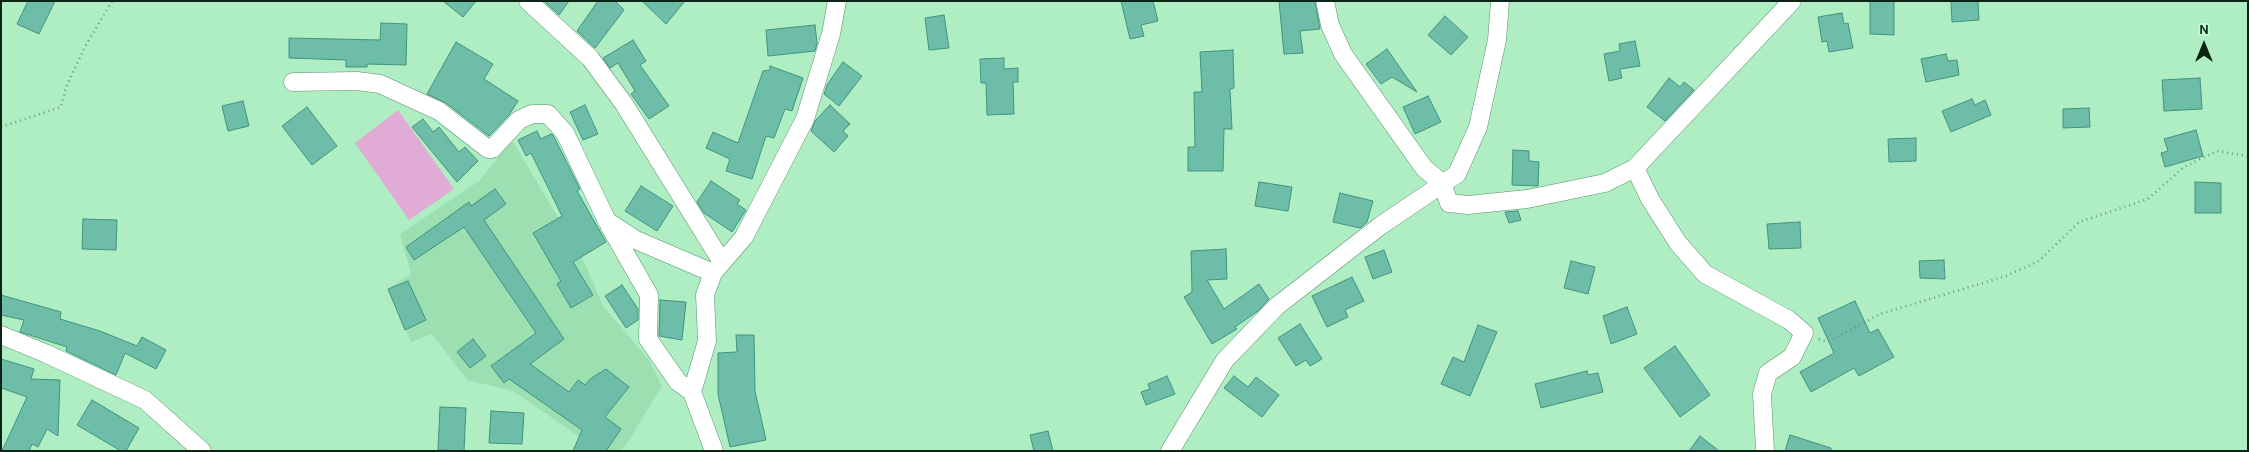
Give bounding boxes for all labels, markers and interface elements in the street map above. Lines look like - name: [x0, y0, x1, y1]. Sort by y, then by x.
- north arrow: [2179, 20, 2229, 70]
- text: N: [2199, 21, 2209, 38]

